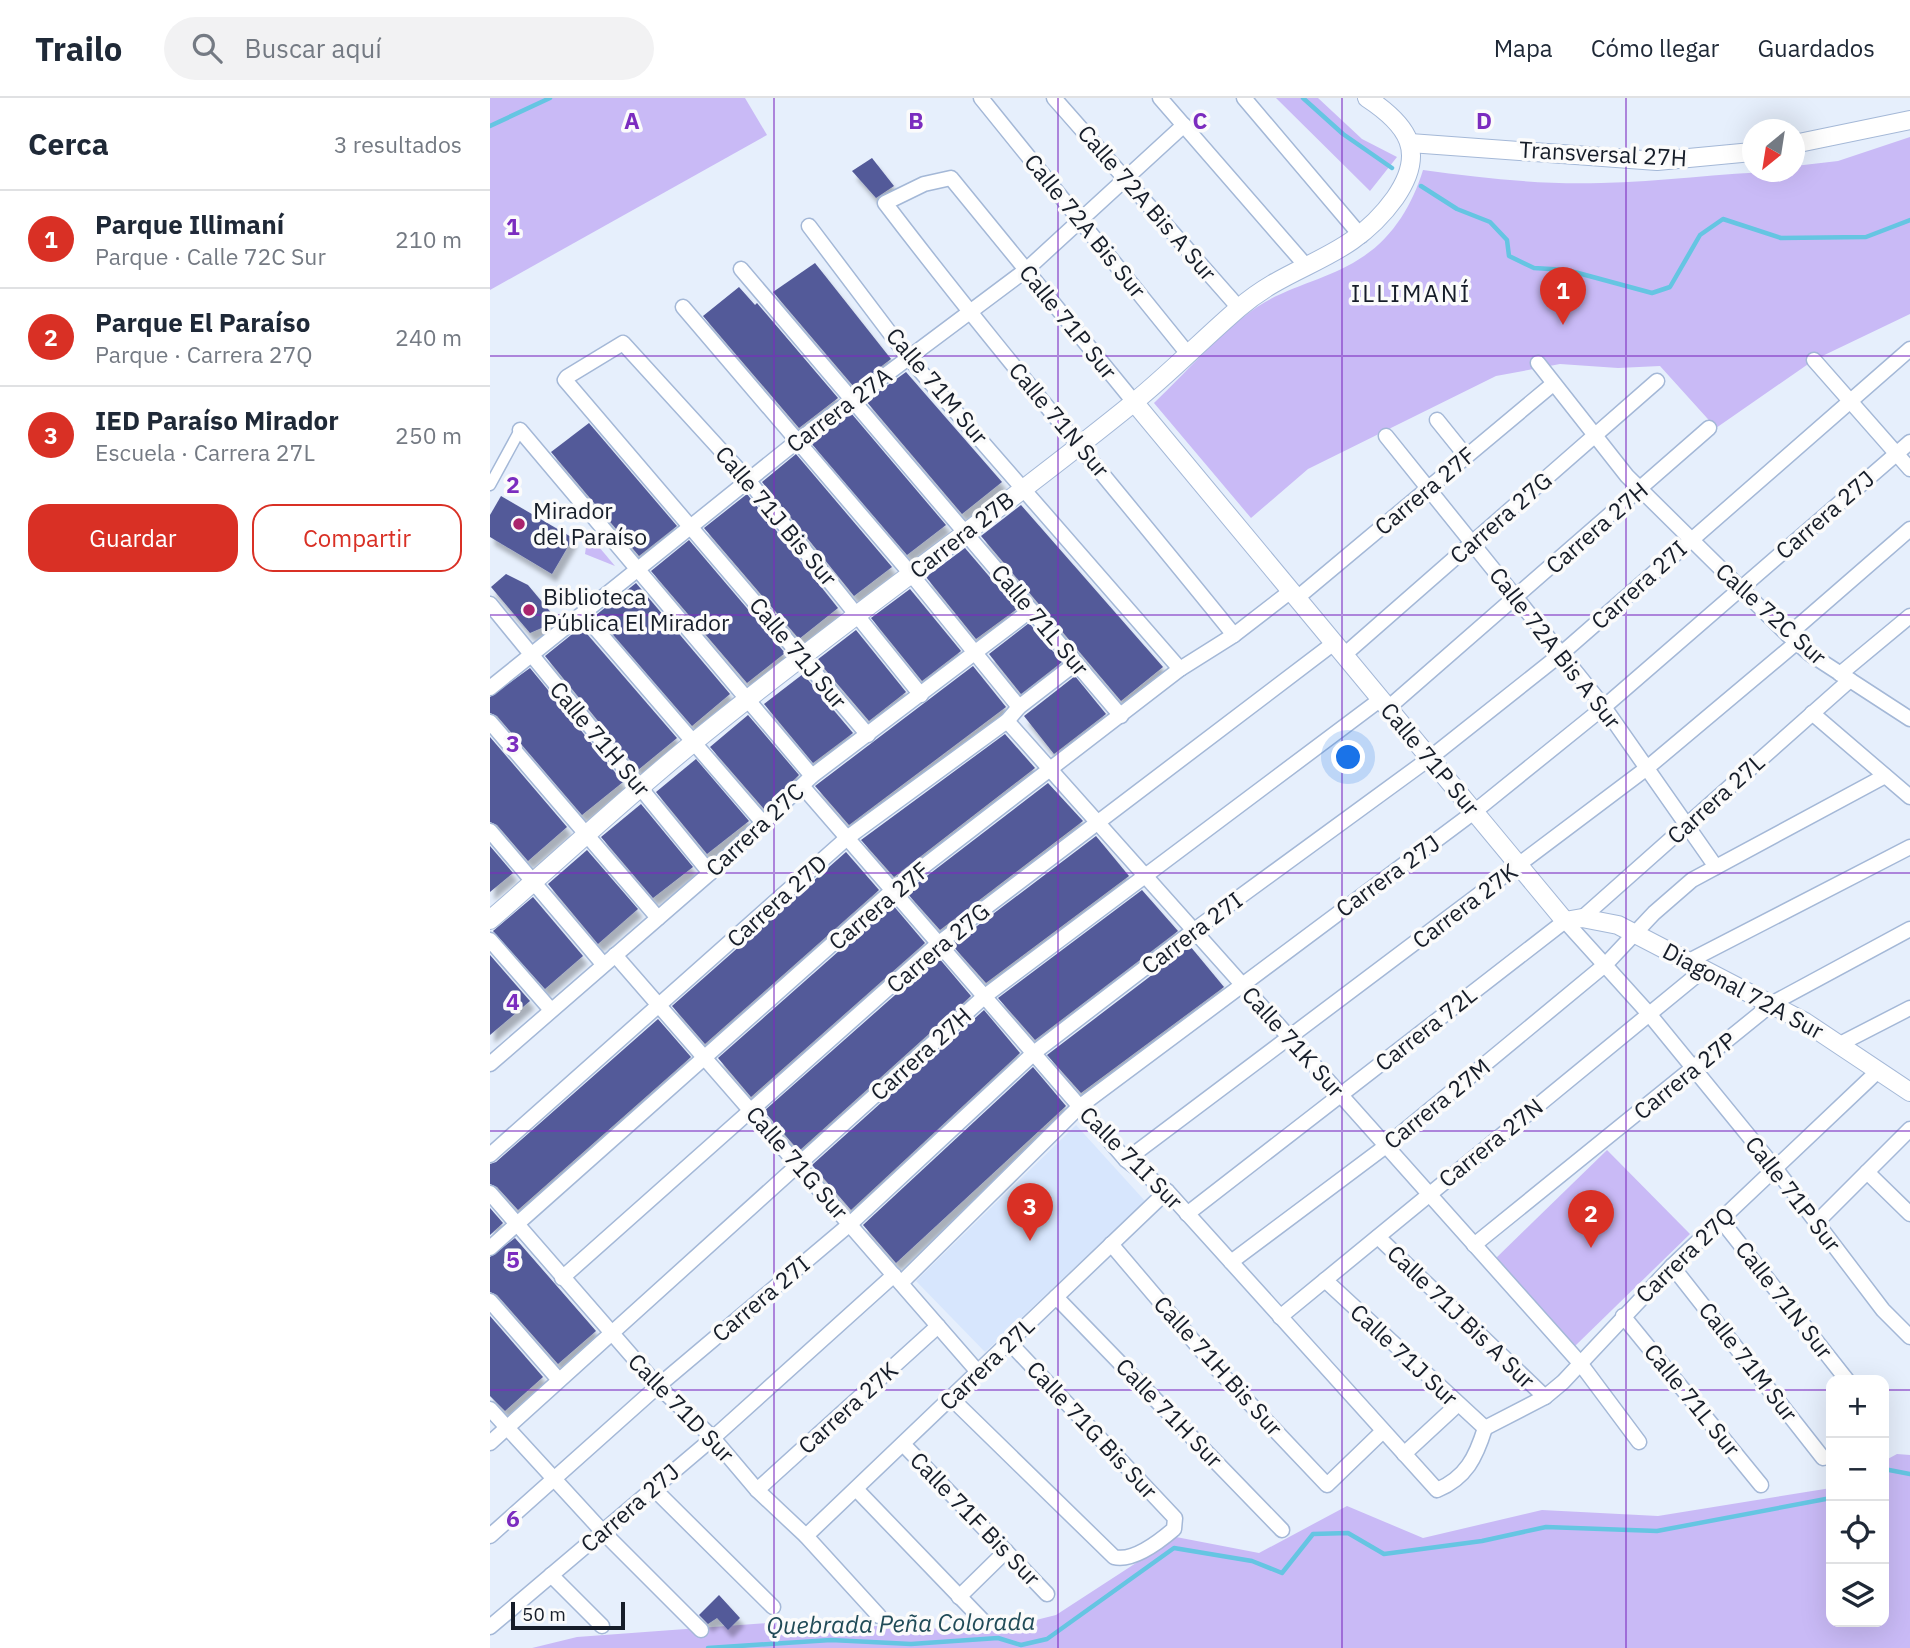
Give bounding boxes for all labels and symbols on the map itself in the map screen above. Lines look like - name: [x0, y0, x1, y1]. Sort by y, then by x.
- text: A: [624, 105, 640, 135]
- text: B: [908, 105, 924, 135]
- text: D: [1476, 105, 1492, 135]
- north arrow: [1742, 119, 1805, 182]
- street label: Calle 72A Bis A Sur: [1072, 120, 1222, 286]
- street label: Transversal 27H: [1518, 134, 1688, 172]
- street label: Calle 72A Bis Sur: [1018, 147, 1153, 304]
- text: 1: [506, 211, 520, 241]
- street label: Calle 71P Sur: [1013, 258, 1124, 385]
- pin: 1: [1540, 267, 1586, 325]
- district label: ILLIMANÍ: [1351, 277, 1471, 309]
- street label: Calle 71M Sur: [880, 321, 996, 450]
- street label: Calle 71N Sur: [1003, 356, 1117, 483]
- street label: Carrera 27A: [780, 360, 897, 459]
- street label: Calle 71J Bis Sur: [709, 439, 845, 592]
- street label: Carrera 27F: [1368, 439, 1481, 541]
- street label: Carrera 27J: [1769, 463, 1880, 565]
- street label: Carrera 27G: [1443, 465, 1558, 570]
- text: 2: [506, 469, 520, 499]
- street label: Carrera 27H: [1539, 475, 1654, 580]
- street label: Carrera 27B: [903, 484, 1020, 584]
- place label: Mirador del Paraíso: [533, 495, 647, 551]
- marker: Mirador del Paraíso: [511, 516, 527, 532]
- street label: Carrera 27I: [1584, 533, 1693, 635]
- street label: Calle 72C Sur: [1710, 556, 1834, 671]
- street label: Calle 71L Sur: [985, 557, 1096, 682]
- street label: Calle 72A Bis A Sur: [1483, 560, 1629, 735]
- place label: Biblioteca Pública El Mirador: [543, 581, 730, 637]
- street label: Calle 71J Sur: [743, 590, 855, 715]
- marker: Biblioteca Pública El Mirador: [521, 602, 537, 618]
- street label: Calle 71H Sur: [544, 675, 658, 802]
- street label: Calle 71P Sur: [1375, 696, 1487, 822]
- text: 3: [506, 728, 520, 758]
- your location: [1331, 740, 1365, 774]
- street label: Carrera 27L: [1660, 747, 1770, 850]
- street label: Carrera 27C: [699, 776, 810, 882]
- street label: Carrera 27J: [1330, 827, 1445, 923]
- street label: Carrera 27D: [720, 847, 833, 953]
- street label: Carrera 27F: [822, 854, 935, 956]
- street label: Carrera 27K: [1406, 856, 1523, 955]
- street label: Carrera 27I: [1135, 884, 1248, 980]
- street label: Carrera 27G: [880, 895, 995, 999]
- street label: Diagonal 72A Sur: [1658, 935, 1830, 1045]
- street label: Calle 71K Sur: [1236, 979, 1352, 1104]
- street label: Carrera 72L: [1368, 979, 1482, 1077]
- text: 4: [506, 986, 520, 1016]
- street label: Carrera 27H: [864, 1000, 977, 1107]
- street label: Carrera 27P: [1627, 1025, 1742, 1126]
- street label: Carrera 27M: [1377, 1051, 1496, 1155]
- street label: Carrera 27N: [1432, 1091, 1549, 1193]
- street label: Calle 71G Sur: [740, 1099, 856, 1226]
- street label: Calle 71I Sur: [1074, 1099, 1190, 1216]
- street label: Calle 71P Sur: [1739, 1129, 1849, 1258]
- pin: 3: [1007, 1183, 1053, 1241]
- pin: 2: [1568, 1190, 1614, 1248]
- street label: Carrera 27Q: [1629, 1200, 1740, 1309]
- street label: Calle 71N Sur: [1730, 1235, 1840, 1365]
- street label: Calle 71J Bis A Sur: [1381, 1238, 1542, 1395]
- text: 5: [506, 1244, 520, 1274]
- street label: Carrera 27I: [705, 1249, 816, 1348]
- street label: Calle 71H Bis Sur: [1148, 1289, 1290, 1442]
- street label: Calle 71M Sur: [1693, 1296, 1805, 1428]
- street label: Calle 71J Sur: [1344, 1297, 1465, 1412]
- street label: Carrera 27L: [932, 1310, 1040, 1416]
- street label: Calle 71L Sur: [1638, 1337, 1748, 1462]
- street label: Calle 71D Sur: [622, 1346, 742, 1469]
- street label: Calle 71H Sur: [1110, 1351, 1230, 1474]
- street label: Carrera 27K: [791, 1354, 904, 1460]
- street label: Calle 71G Bis Sur: [1021, 1354, 1165, 1505]
- street label: Calle 71F Bis Sur: [904, 1445, 1048, 1592]
- street label: Carrera 27J: [574, 1456, 685, 1558]
- text: 6: [506, 1503, 520, 1533]
- scale bar: [511, 1599, 625, 1631]
- water label: Quebrada Peña Colorada: [766, 1605, 1036, 1641]

